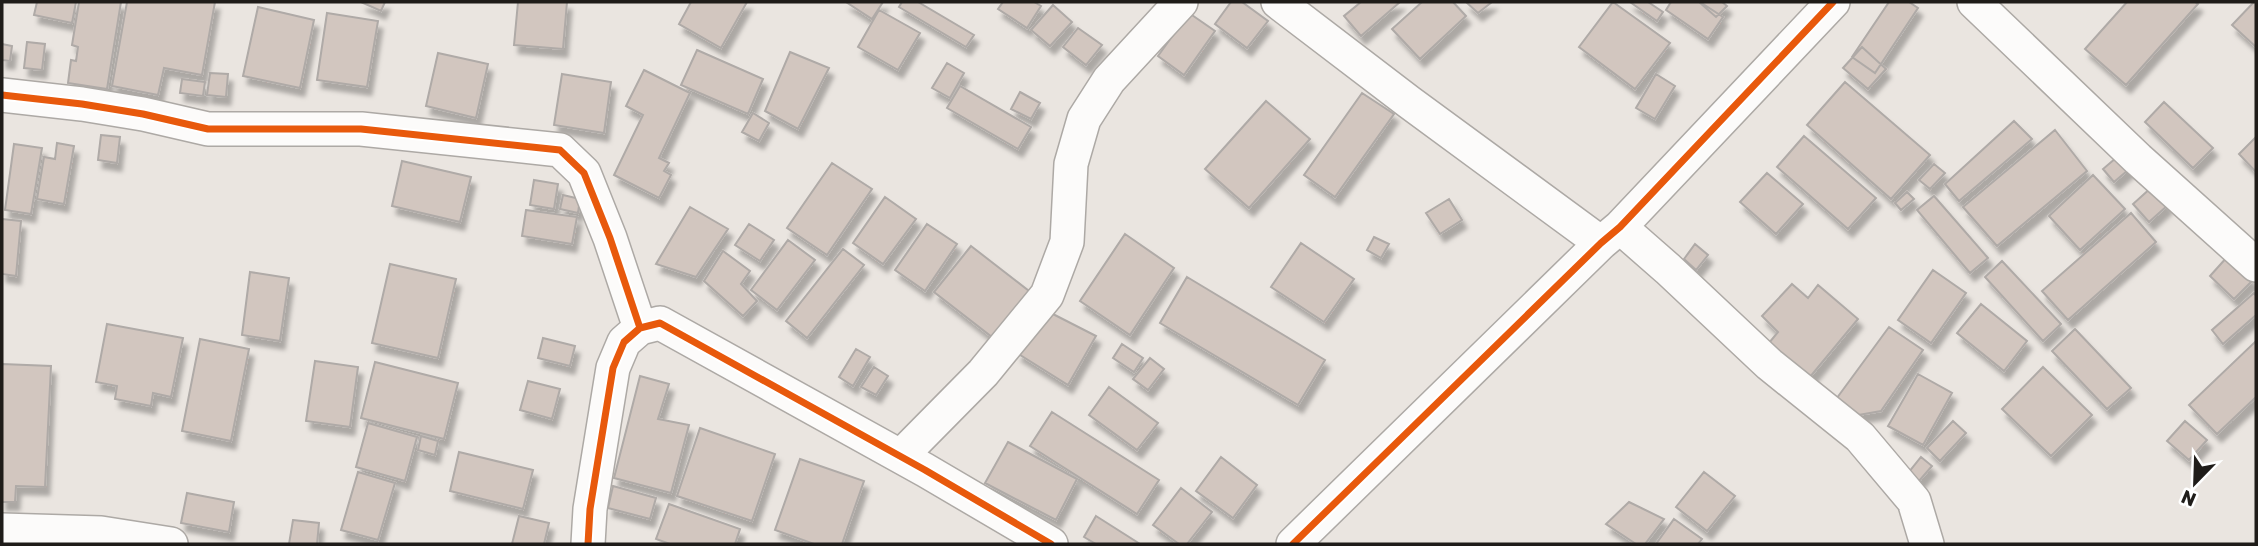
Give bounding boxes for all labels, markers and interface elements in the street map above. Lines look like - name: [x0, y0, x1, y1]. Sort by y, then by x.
- north arrow: [2160, 448, 2230, 518]
- text: N: [2178, 485, 2199, 511]

